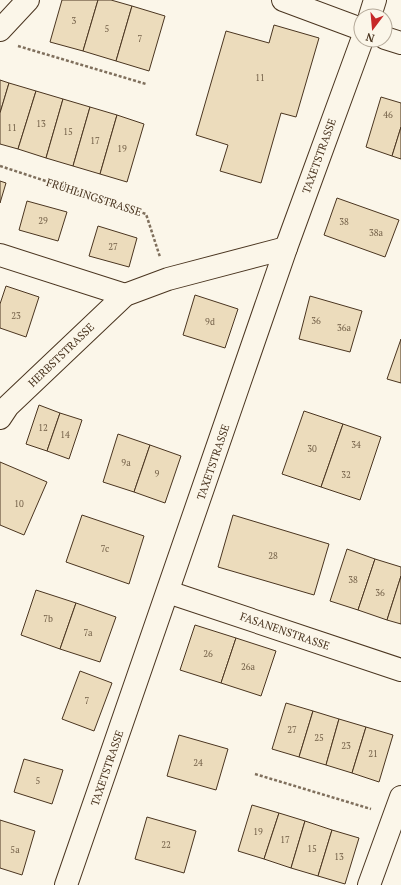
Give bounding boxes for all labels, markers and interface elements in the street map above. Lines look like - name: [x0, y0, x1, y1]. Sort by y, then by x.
- north arrow: [353, 8, 393, 48]
- house number: 3: [72, 15, 77, 27]
- house number: 5: [105, 23, 110, 35]
- text: N: [364, 30, 376, 45]
- house number: 7: [138, 33, 143, 45]
- house number: 11: [255, 72, 265, 84]
- house number: 46: [383, 109, 393, 121]
- street label: TAXETSTRASSE: [299, 116, 339, 196]
- house number: 13: [36, 118, 46, 130]
- house number: 11: [7, 122, 17, 134]
- house number: 15: [63, 126, 73, 138]
- house number: 17: [90, 135, 100, 147]
- house number: 19: [117, 143, 127, 155]
- street label: FRÜHLINGSTRASSE: [45, 175, 143, 219]
- house number: 29: [38, 215, 48, 227]
- house number: 38: [339, 216, 349, 228]
- house number: 38a: [369, 227, 384, 239]
- house number: 27: [108, 241, 118, 253]
- house number: 23: [11, 310, 21, 322]
- house number: 36: [311, 315, 321, 327]
- house number: 9d: [205, 316, 215, 328]
- street label: HERBSTSTRASSE: [25, 320, 97, 390]
- house number: 36a: [337, 322, 352, 334]
- house number: 12: [38, 422, 48, 434]
- street label: TAXETSTRASSE: [193, 422, 233, 502]
- house number: 14: [60, 429, 70, 441]
- house number: 34: [351, 439, 361, 451]
- house number: 30: [307, 443, 317, 455]
- house number: 9a: [121, 457, 131, 469]
- house number: 9: [155, 468, 160, 480]
- house number: 32: [341, 469, 351, 481]
- house number: 10: [14, 498, 24, 510]
- house number: 7c: [101, 543, 109, 555]
- house number: 28: [268, 550, 278, 562]
- house number: 38: [348, 574, 358, 586]
- house number: 36: [375, 587, 385, 599]
- street label: FASANENSTRASSE: [238, 609, 332, 653]
- house number: 7b: [43, 613, 53, 625]
- house number: 7a: [84, 627, 93, 639]
- house number: 26: [203, 648, 213, 660]
- house number: 26a: [241, 661, 256, 673]
- house number: 7: [85, 695, 90, 707]
- house number: 27: [287, 724, 297, 736]
- street label: TAXETSTRASSE: [87, 728, 127, 808]
- house number: 25: [314, 732, 324, 744]
- house number: 23: [341, 740, 351, 752]
- house number: 21: [368, 748, 378, 760]
- house number: 24: [193, 757, 203, 769]
- house number: 5: [36, 775, 41, 787]
- house number: 19: [253, 826, 263, 838]
- house number: 17: [280, 834, 290, 846]
- house number: 22: [161, 839, 171, 851]
- house number: 15: [307, 843, 317, 855]
- house number: 5a: [10, 844, 20, 856]
- house number: 13: [334, 851, 344, 863]

